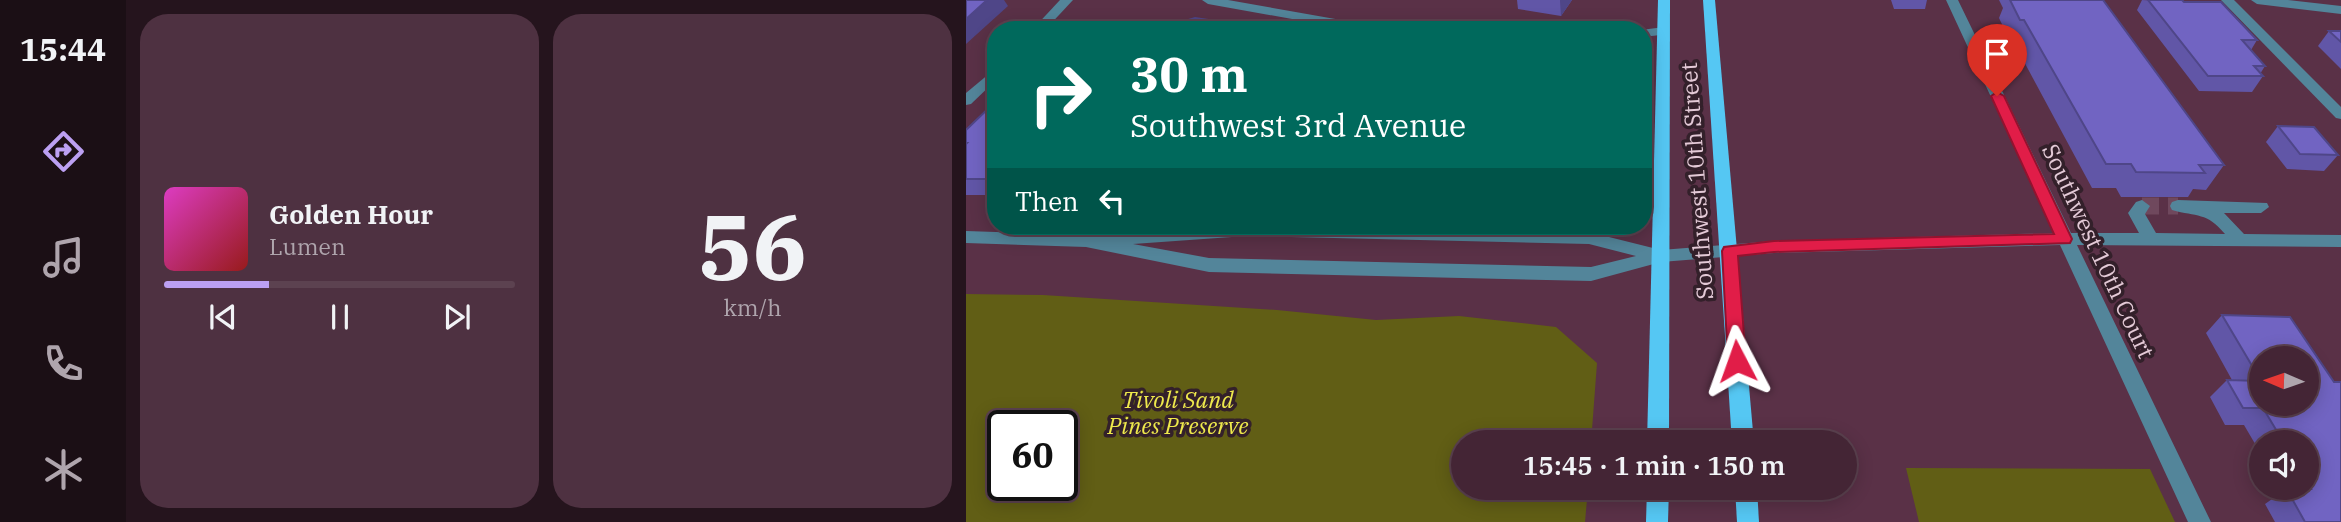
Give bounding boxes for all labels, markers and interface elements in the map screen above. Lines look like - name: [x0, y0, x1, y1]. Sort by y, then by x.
- pin: [1967, 24, 2027, 96]
- text: 15:44: [20, 28, 106, 70]
- icon: arrive: [1978, 35, 2016, 73]
- text: 30 m: [1130, 42, 1248, 105]
- icon: right: [1015, 49, 1106, 140]
- street label: Southwest 10th Street: [1673, 62, 1719, 301]
- text: Southwest 3rd Avenue: [1130, 104, 1466, 146]
- icon: directions: [39, 127, 88, 176]
- street label: Southwest 10th Court: [2036, 138, 2162, 363]
- icon: left: [1093, 182, 1131, 220]
- text: Then: [1015, 184, 1079, 218]
- text: 56: [698, 187, 807, 305]
- text: Golden Hour: [269, 197, 433, 231]
- text: Lumen: [269, 231, 346, 261]
- icon: music: [39, 233, 88, 282]
- text: km/h: [723, 292, 782, 322]
- icon: previous: [204, 298, 242, 336]
- icon: pause: [321, 298, 359, 336]
- icon: next: [438, 298, 476, 336]
- position arrow: [1700, 324, 1774, 398]
- icon: phone: [39, 339, 88, 388]
- north arrow: [2249, 346, 2319, 416]
- map controls: [2249, 346, 2319, 500]
- park label: Tivoli Sand Pines Preserve: [1107, 384, 1248, 440]
- speed limit sign: 60: [987, 410, 1078, 501]
- button: sound: [2249, 430, 2319, 500]
- icon: climate: [39, 445, 88, 494]
- text: 15:45 · 1 min · 150 m: [1523, 448, 1785, 482]

